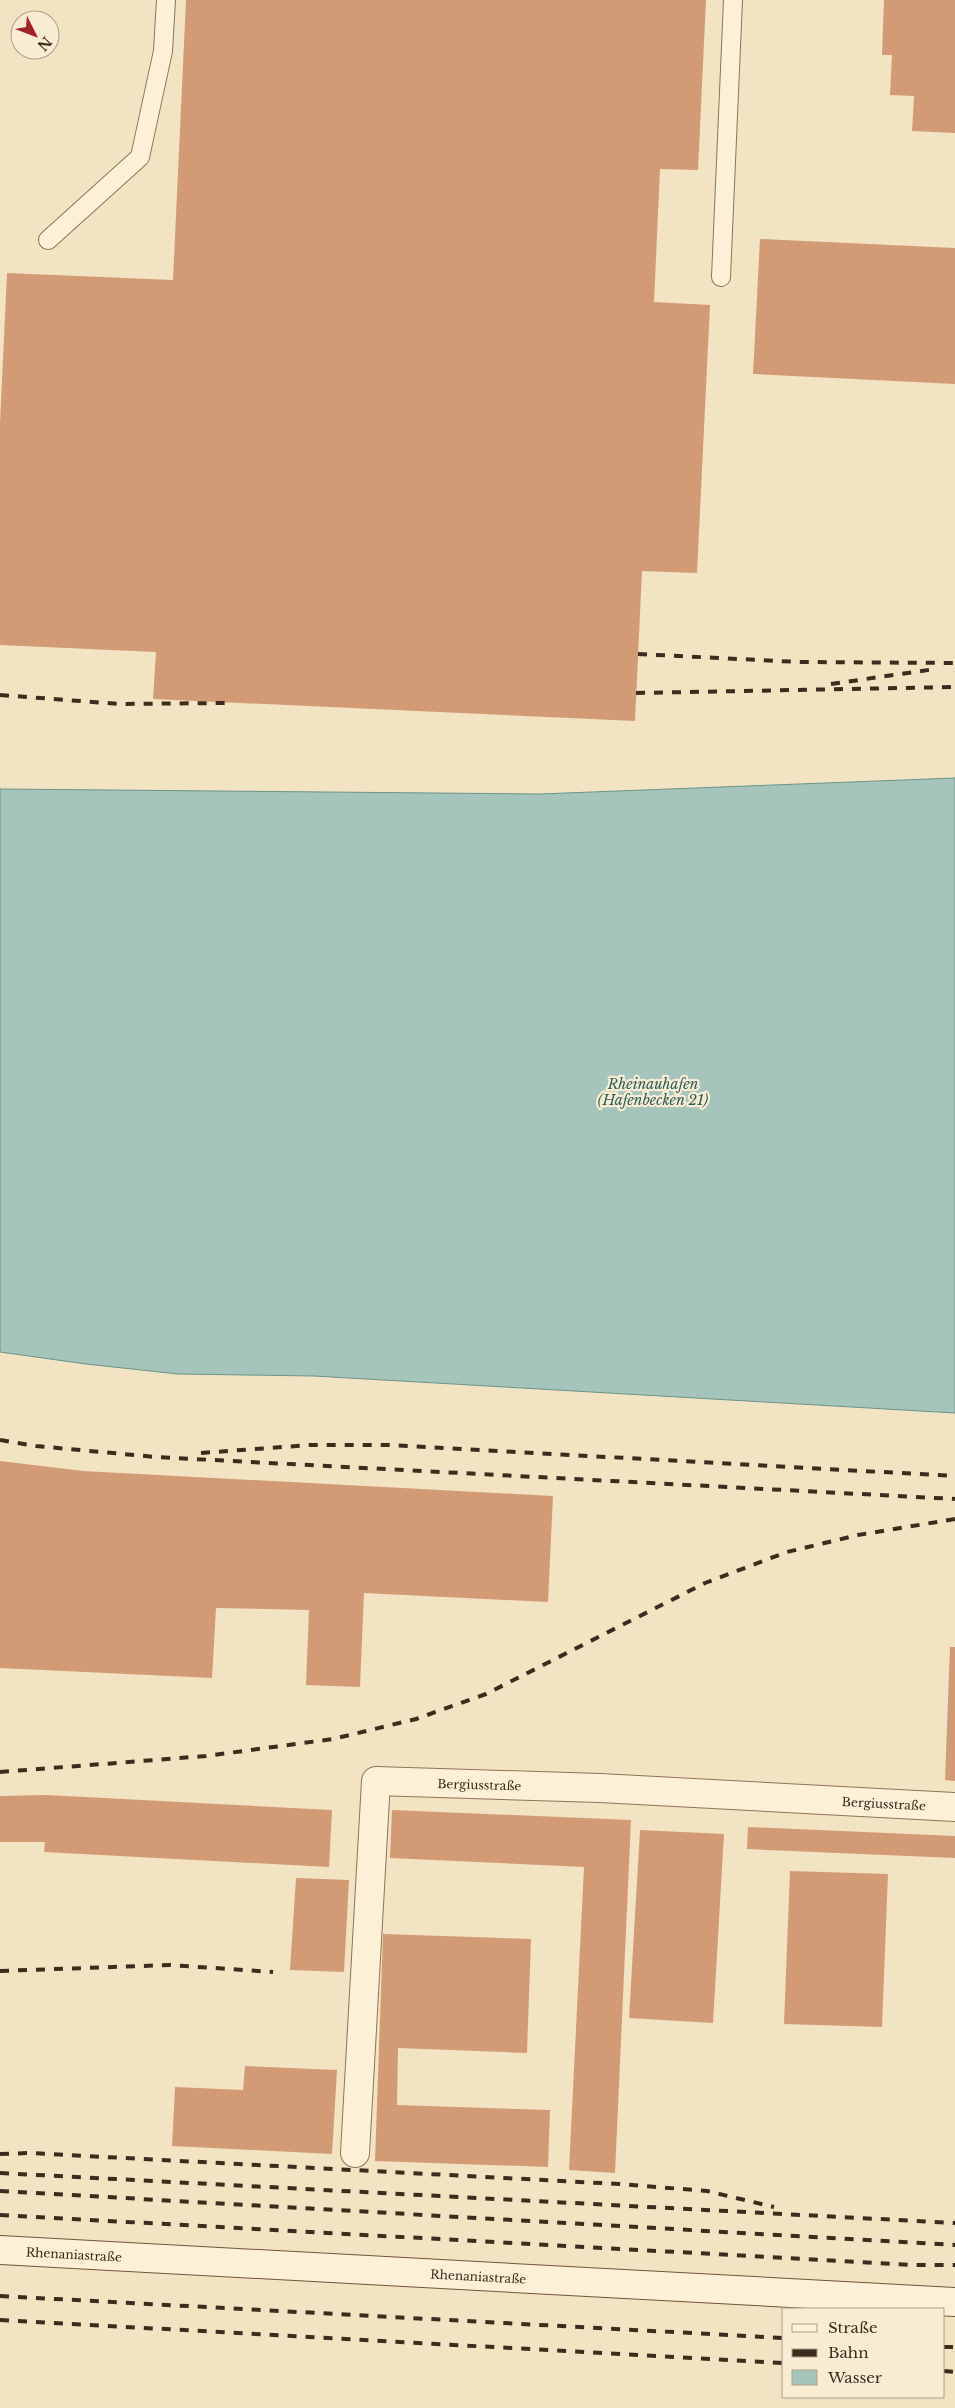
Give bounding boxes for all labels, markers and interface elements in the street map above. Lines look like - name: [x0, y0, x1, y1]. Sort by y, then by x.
- north arrow: [10, 10, 60, 60]
- text: N: [34, 33, 56, 55]
- water label: Rheinauhafen (Hafenbecken 21): [598, 1075, 709, 1109]
- street label: Bergiusstraße: [437, 1775, 522, 1793]
- street label: Bergiusstraße: [841, 1793, 926, 1813]
- street label: Rhenaniastraße: [26, 2244, 122, 2264]
- street label: Rhenaniastraße: [430, 2266, 527, 2286]
- legend: [782, 2308, 945, 2398]
- text: Straße: [828, 2318, 878, 2337]
- text: Bahn: [828, 2343, 868, 2362]
- text: Wasser: [827, 2368, 883, 2387]

